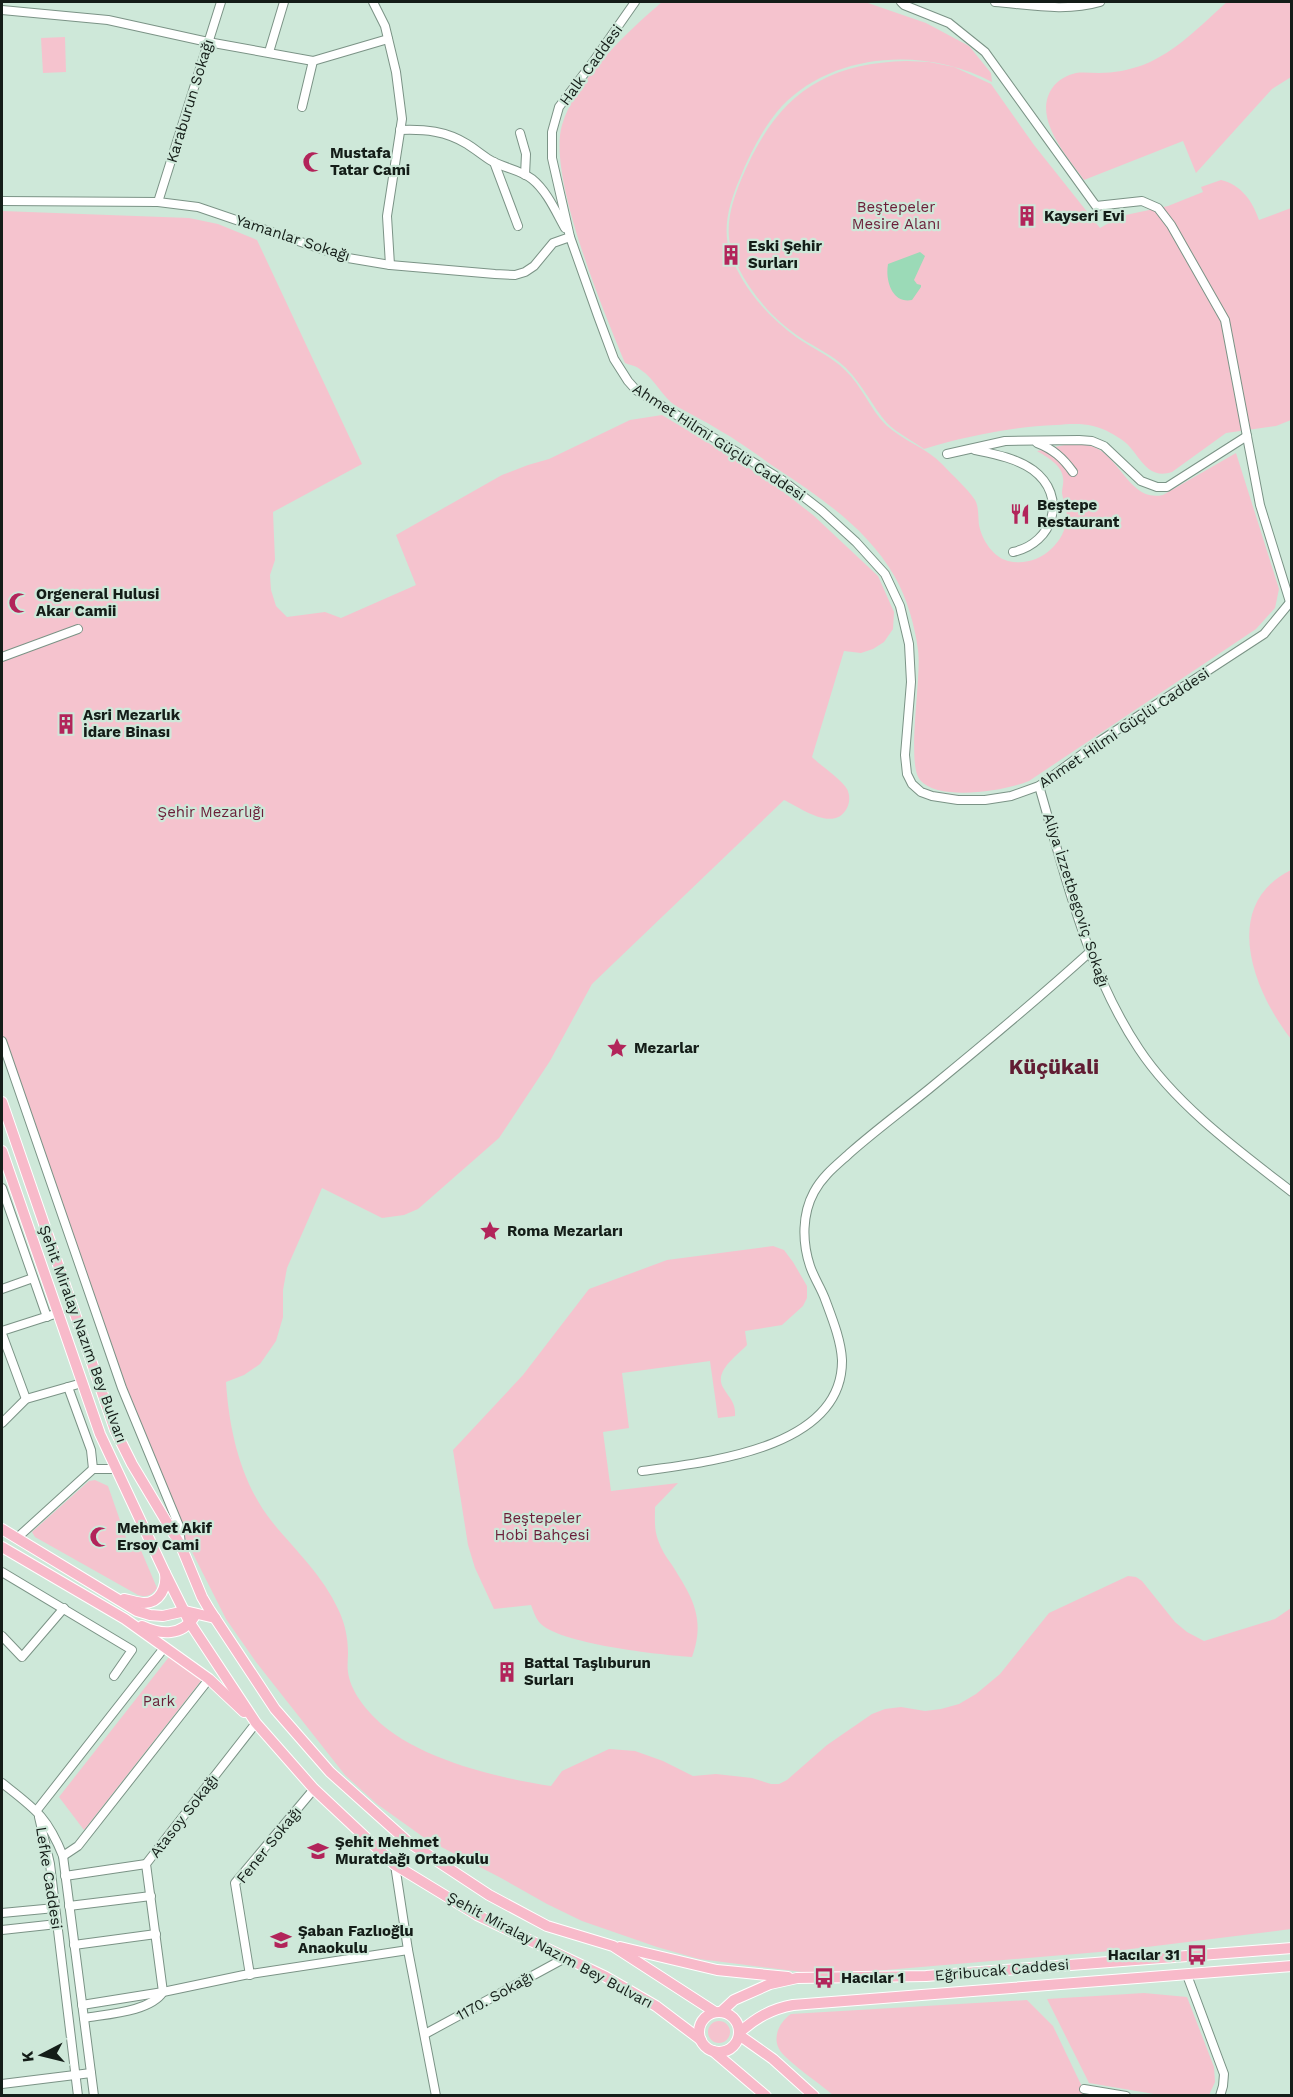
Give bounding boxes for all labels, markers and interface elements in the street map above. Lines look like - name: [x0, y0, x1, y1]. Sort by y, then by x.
- street label: Halk Caddesi: [556, 21, 626, 109]
- street label: Karaburun Sokağı: [163, 37, 217, 165]
- place label: Mustafa Tatar Cami: [330, 144, 410, 179]
- mosque icon: Mustafa Tatar Cami: [301, 150, 325, 174]
- park label: Beştepeler Mesire Alanı: [852, 198, 940, 233]
- building icon: Kayseri Evi: [1015, 204, 1039, 228]
- place label: Kayseri Evi: [1044, 207, 1125, 225]
- street label: Yamanlar Sokağı: [234, 211, 352, 265]
- place label: Eski Şehir Surları: [748, 237, 822, 272]
- building icon: Eski Şehir Surları: [719, 243, 743, 267]
- street label: Ahmet Hilmi Güçlü Caddesi: [629, 379, 809, 505]
- place label: Beştepe Restaurant: [1037, 496, 1120, 531]
- restaurant icon: Beştepe Restaurant: [1008, 502, 1032, 526]
- place label: Orgeneral Hulusi Akar Camii: [36, 585, 159, 620]
- mosque icon: Orgeneral Hulusi Akar Camii: [7, 591, 31, 615]
- street label: Ahmet Hilmi Güçlü Caddesi: [1035, 664, 1213, 792]
- place label: Asri Mezarlık İdare Binası: [83, 706, 181, 741]
- building icon: Asri Mezarlık İdare Binası: [54, 712, 78, 736]
- park label: Şehir Mezarlığı: [158, 803, 264, 821]
- street label: Aliya İzzetbegoviç Sokağı: [1039, 811, 1113, 989]
- place icon: Mezarlar: [605, 1036, 629, 1060]
- place label: Mezarlar: [634, 1039, 700, 1057]
- district label: Küçükali: [1009, 1054, 1099, 1079]
- place icon: Roma Mezarları: [478, 1219, 502, 1243]
- place label: Roma Mezarları: [507, 1222, 623, 1240]
- street label: Şehit Miralay Nazım Bey Bulvarı: [35, 1223, 131, 1445]
- park label: Beştepeler Hobi Bahçesi: [495, 1509, 589, 1544]
- place label: Mehmet Akif Ersoy Cami: [117, 1519, 213, 1554]
- mosque icon: Mehmet Akif Ersoy Cami: [88, 1525, 112, 1549]
- place label: Battal Taşlıburun Surları: [524, 1654, 651, 1689]
- building icon: Battal Taşlıburun Surları: [495, 1660, 519, 1684]
- park label: Park: [143, 1692, 176, 1710]
- street label: Atasoy Sokağı: [146, 1771, 222, 1861]
- street label: Fener Sokağı: [233, 1803, 305, 1887]
- street label: Lefke Caddesi: [32, 1826, 66, 1930]
- place label: Şehit Mehmet Muratdağı Ortaokulu: [335, 1833, 489, 1868]
- school or university icon: Şehit Mehmet Muratdağı Ortaokulu: [306, 1839, 330, 1863]
- street label: Şehit Miralay Nazım Bey Bulvarı: [444, 1888, 656, 2012]
- place label: Şaban Fazlıoğlu Anaokulu: [298, 1922, 414, 1957]
- school or university icon: Şaban Fazlıoğlu Anaokulu: [269, 1928, 293, 1952]
- bus stop icon: Hacılar 31: [1185, 1943, 1209, 1967]
- place label: Hacılar 31: [1108, 1946, 1180, 1964]
- street label: Eğribucak Caddesi: [934, 1955, 1070, 1985]
- bus stop icon: Hacılar 1: [812, 1966, 836, 1990]
- street label: 1170. Sokağı: [453, 1967, 537, 2025]
- place label: Hacılar 1: [841, 1969, 904, 1987]
- north arrow: [12, 2025, 72, 2085]
- text: K: [18, 2050, 38, 2063]

